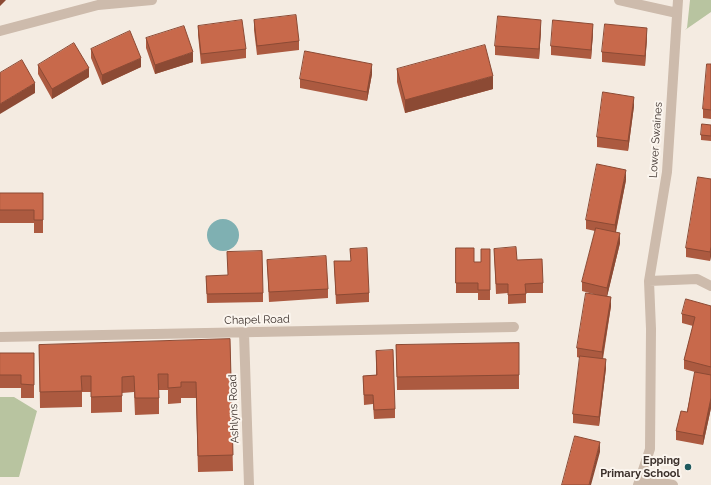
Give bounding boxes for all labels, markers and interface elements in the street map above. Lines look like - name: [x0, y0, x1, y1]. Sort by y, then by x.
- street label: Lower Swaines: [647, 101, 665, 179]
- street label: Chapel Road: [224, 313, 290, 327]
- street label: Ashlyns Road: [226, 374, 242, 444]
- place label: Epping Primary School: [600, 454, 680, 480]
- marker: Epping Primary School: [683, 462, 693, 472]

